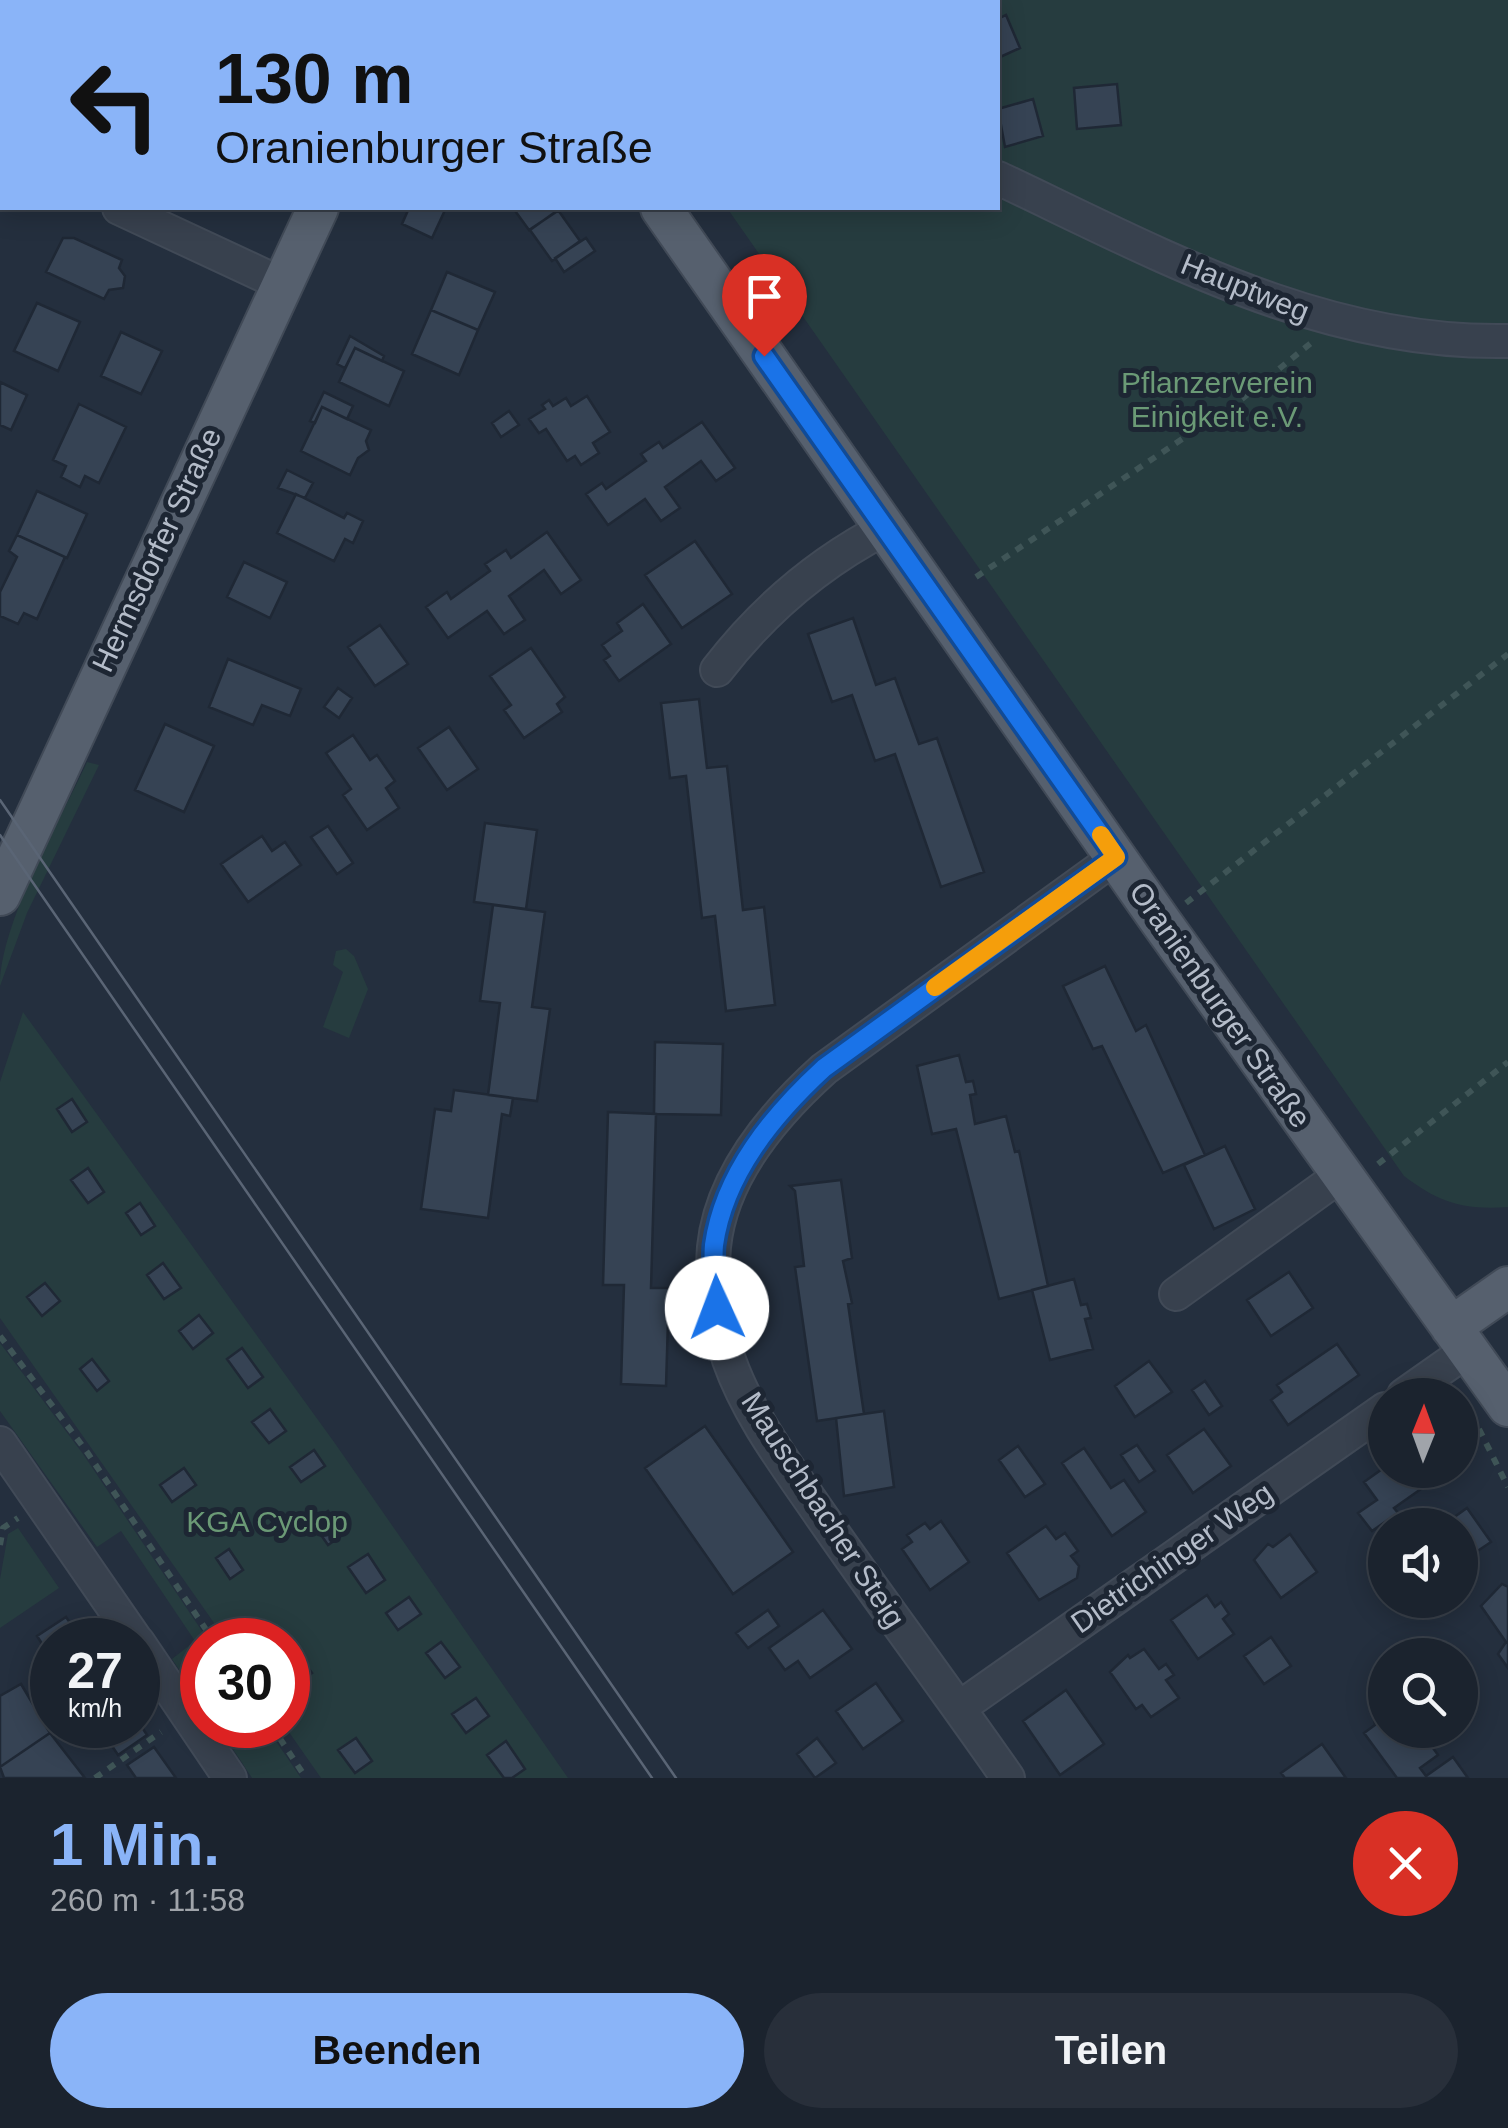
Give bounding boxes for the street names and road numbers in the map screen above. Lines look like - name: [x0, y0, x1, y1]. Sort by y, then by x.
- street label: Hauptweg: [1176, 247, 1314, 328]
- street label: Hermsdorfer Straße: [86, 423, 228, 677]
- street label: Oranienburger Straße: [1123, 876, 1318, 1134]
- street label: Mauschbacher Steig: [735, 1386, 912, 1633]
- street label: Dietrichinger Weg: [1065, 1476, 1279, 1639]

